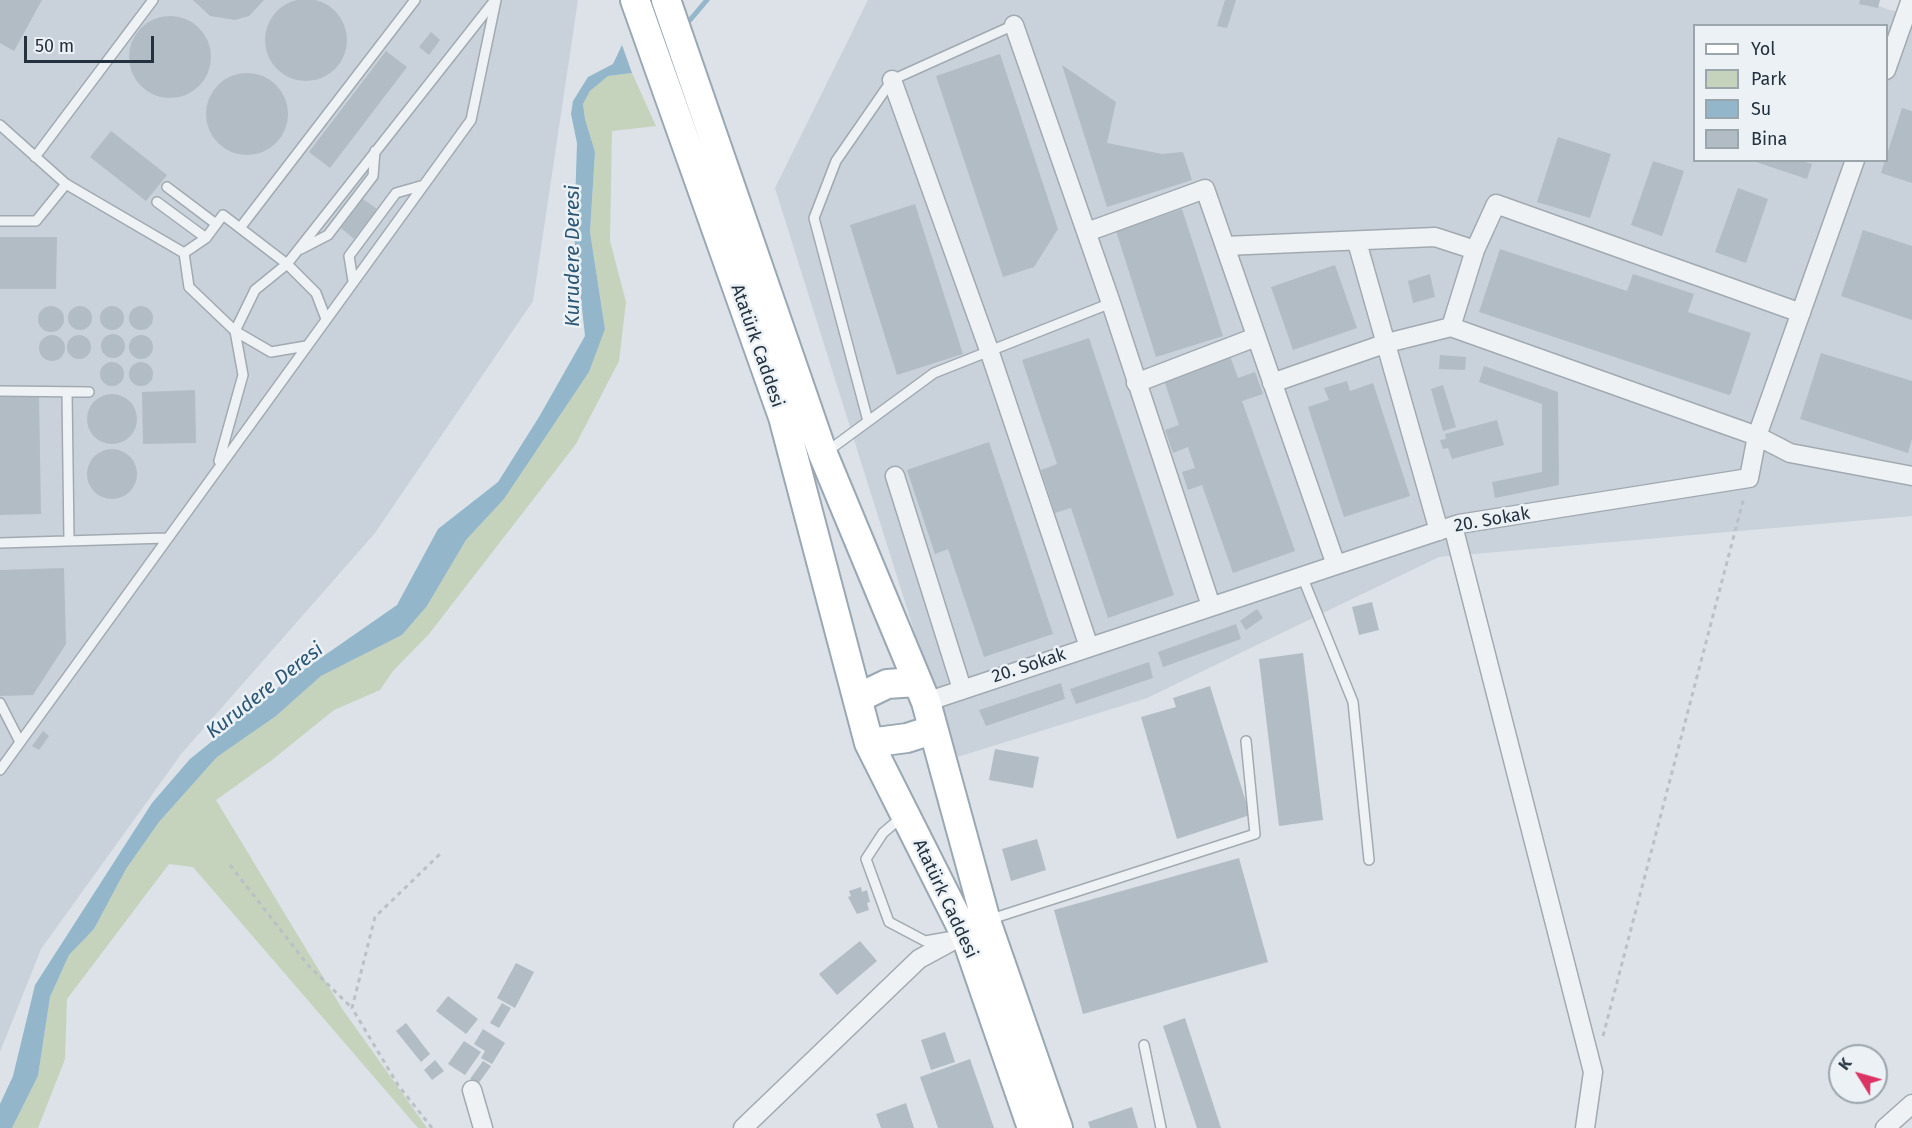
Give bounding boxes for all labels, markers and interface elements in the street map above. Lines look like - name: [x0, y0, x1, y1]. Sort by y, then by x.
- scale bar: [27, 24, 158, 62]
- legend: [1693, 24, 1888, 162]
- text: 50 m: [35, 35, 74, 57]
- text: Yol: [1751, 38, 1776, 60]
- text: Park: [1751, 68, 1786, 90]
- text: Su: [1751, 98, 1771, 120]
- text: Bina: [1751, 128, 1787, 150]
- water label: Kurudere Deresi: [561, 185, 585, 327]
- street label: Atatürk Caddesi: [726, 282, 788, 410]
- street label: 20. Sokak: [1453, 503, 1531, 537]
- water label: Kurudere Deresi: [202, 638, 328, 744]
- street label: 20. Sokak: [989, 644, 1069, 688]
- street label: Atatürk Caddesi: [908, 836, 982, 962]
- north arrow: [1828, 1044, 1888, 1104]
- text: K: [1834, 1054, 1855, 1074]

